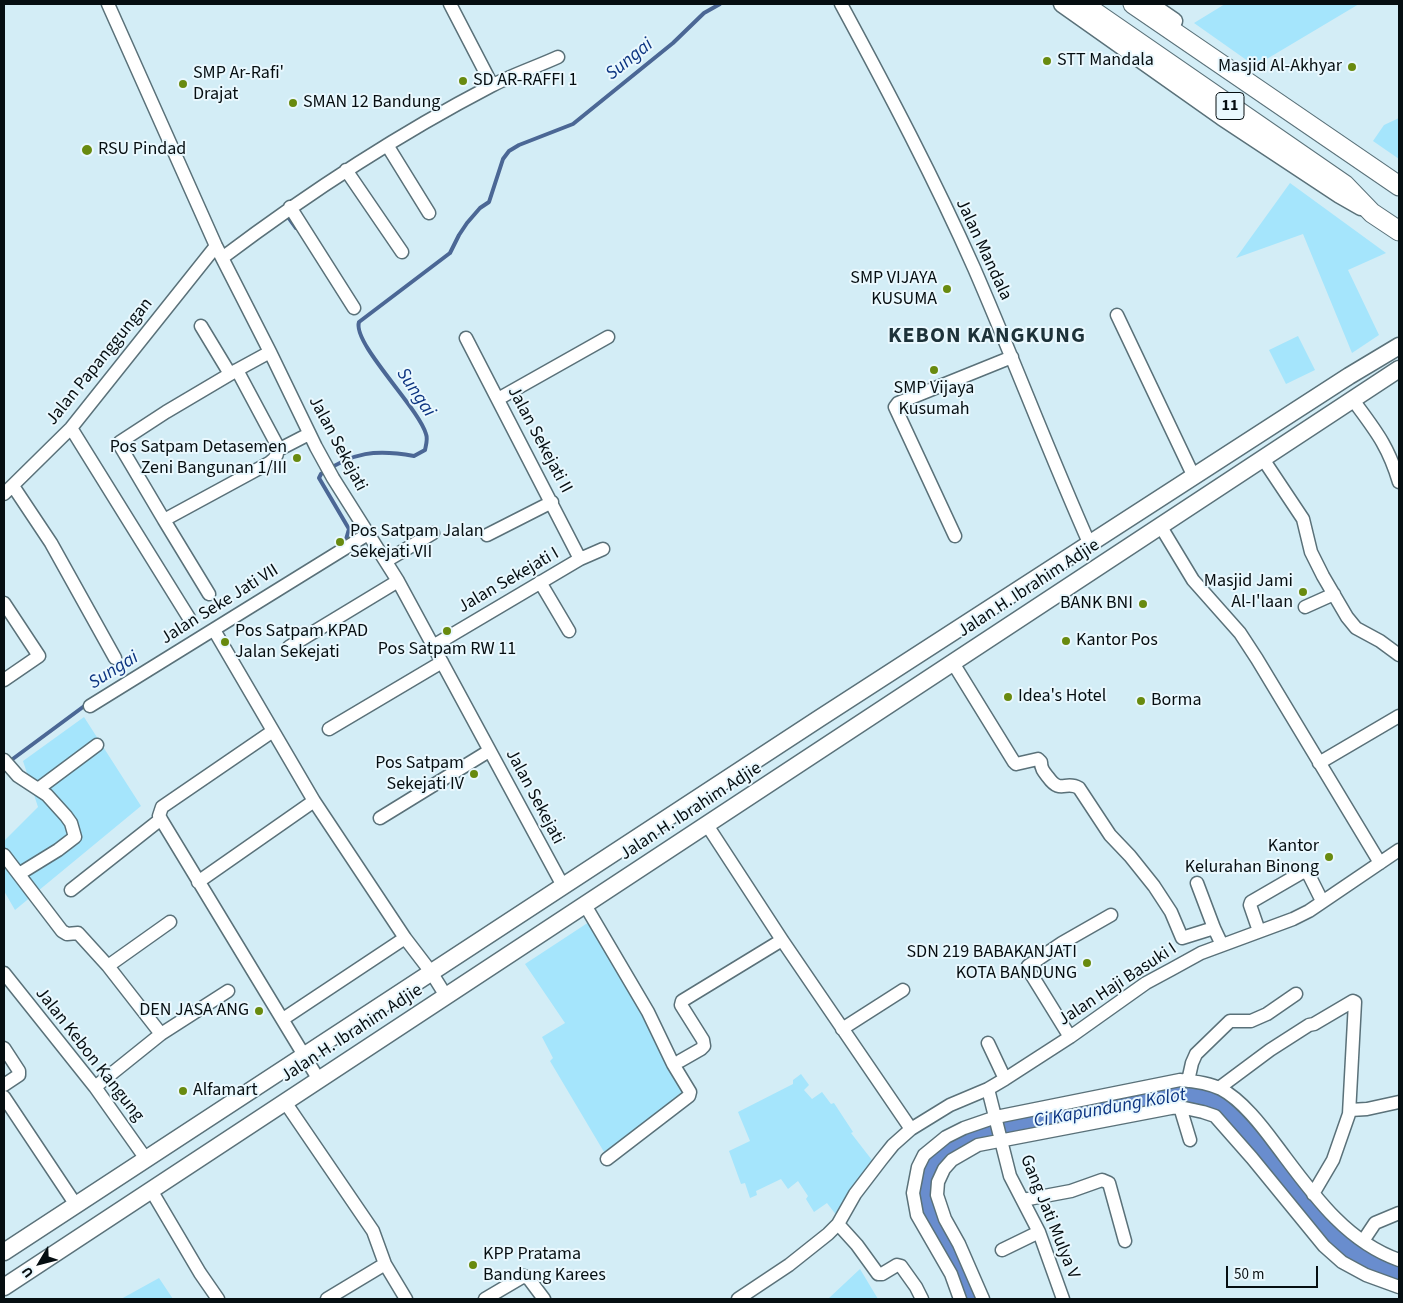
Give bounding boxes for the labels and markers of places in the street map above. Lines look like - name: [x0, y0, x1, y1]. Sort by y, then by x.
- place label: STT Mandala: [1057, 50, 1154, 72]
- marker: STT Mandala: [1041, 55, 1053, 67]
- place label: Masjid Al-Akhyar: [1218, 56, 1342, 78]
- marker: Masjid Al-Akhyar: [1346, 61, 1358, 73]
- place label: SMP Ar-Rafi' Drajat: [193, 63, 284, 106]
- place label: SD AR-RAFFI 1: [473, 70, 577, 92]
- marker: SD AR-RAFFI 1: [457, 75, 469, 87]
- marker: SMP Ar-Rafi' Drajat: [177, 78, 189, 90]
- place label: SMAN 12 Bandung: [303, 92, 440, 114]
- marker: SMAN 12 Bandung: [287, 97, 299, 109]
- place label: RSU Pindad: [98, 139, 186, 161]
- marker: RSU Pindad: [80, 143, 94, 157]
- place label: SMP VIJAYA KUSUMA: [850, 268, 937, 310]
- marker: SMP VIJAYA KUSUMA: [941, 283, 953, 295]
- marker: SMP Vijaya Kusumah: [928, 364, 940, 376]
- place label: SMP Vijaya Kusumah: [894, 378, 974, 420]
- place label: Pos Satpam Detasemen Zeni Bangunan 1/III: [110, 437, 287, 479]
- marker: Pos Satpam Detasemen Zeni Bangunan 1/III: [291, 452, 303, 464]
- place label: Pos Satpam Jalan Sekejati VII: [350, 521, 484, 564]
- marker: Pos Satpam Jalan Sekejati VII: [334, 536, 346, 548]
- place label: Masjid Jami Al-I'laan: [1204, 571, 1293, 614]
- marker: Masjid Jami Al-I'laan: [1297, 586, 1309, 598]
- place label: BANK BNI: [1060, 593, 1133, 615]
- marker: BANK BNI: [1137, 598, 1149, 610]
- place label: Pos Satpam KPAD Jalan Sekejati: [235, 621, 368, 664]
- marker: Pos Satpam RW 11: [441, 625, 453, 637]
- place label: Kantor Pos: [1076, 630, 1158, 652]
- marker: Kantor Pos: [1060, 635, 1072, 647]
- marker: Pos Satpam KPAD Jalan Sekejati: [219, 636, 231, 648]
- place label: Pos Satpam RW 11: [378, 639, 516, 661]
- place label: Idea's Hotel: [1018, 686, 1106, 708]
- place label: Borma: [1151, 690, 1202, 712]
- marker: Idea's Hotel: [1002, 691, 1014, 703]
- marker: Borma: [1135, 695, 1147, 707]
- place label: Pos Satpam Sekejati IV: [375, 753, 464, 796]
- marker: Pos Satpam Sekejati IV: [468, 768, 480, 780]
- place label: Kantor Kelurahan Binong: [1185, 836, 1319, 879]
- marker: Kantor Kelurahan Binong: [1323, 851, 1335, 863]
- place label: SDN 219 BABAKANJATI KOTA BANDUNG: [906, 942, 1077, 984]
- marker: SDN 219 BABAKANJATI KOTA BANDUNG: [1081, 957, 1093, 969]
- place label: DEN JASA ANG: [139, 1000, 249, 1022]
- marker: DEN JASA ANG: [253, 1005, 265, 1017]
- place label: Alfamart: [193, 1080, 258, 1102]
- marker: Alfamart: [177, 1085, 189, 1097]
- place label: KPP Pratama Bandung Karees: [483, 1244, 606, 1286]
- marker: KPP Pratama Bandung Karees: [467, 1259, 479, 1271]

